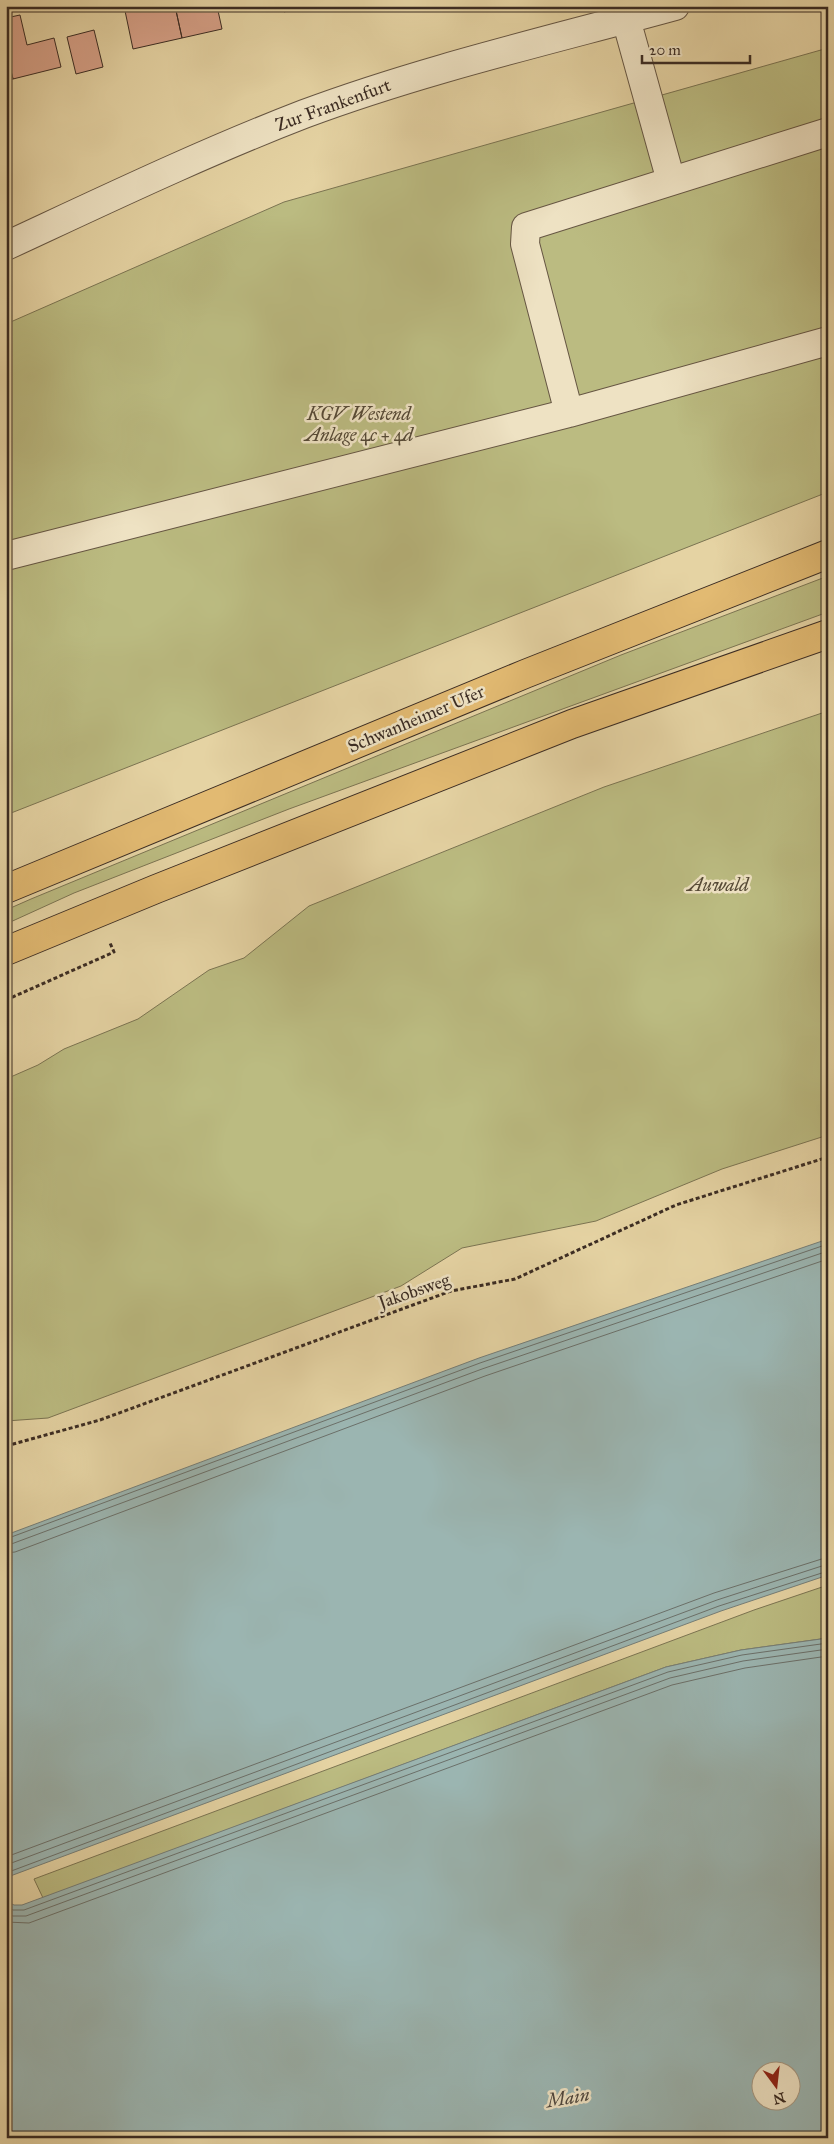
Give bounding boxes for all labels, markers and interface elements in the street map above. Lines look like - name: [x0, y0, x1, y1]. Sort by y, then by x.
- scale bar: [642, 32, 749, 64]
- text: 20 m: [649, 41, 681, 59]
- street label: Zur Frankenfurt: [272, 74, 394, 136]
- park label: KGV Westend Anlage 4c + 4d: [303, 403, 415, 446]
- street label: Schwanheimer Ufer: [344, 680, 488, 758]
- park label: Auwald: [685, 874, 750, 896]
- street label: Jakobsweg: [373, 1268, 454, 1315]
- north arrow: [752, 2062, 802, 2112]
- water label: Main: [543, 2083, 591, 2113]
- text: N: [771, 2088, 787, 2108]

